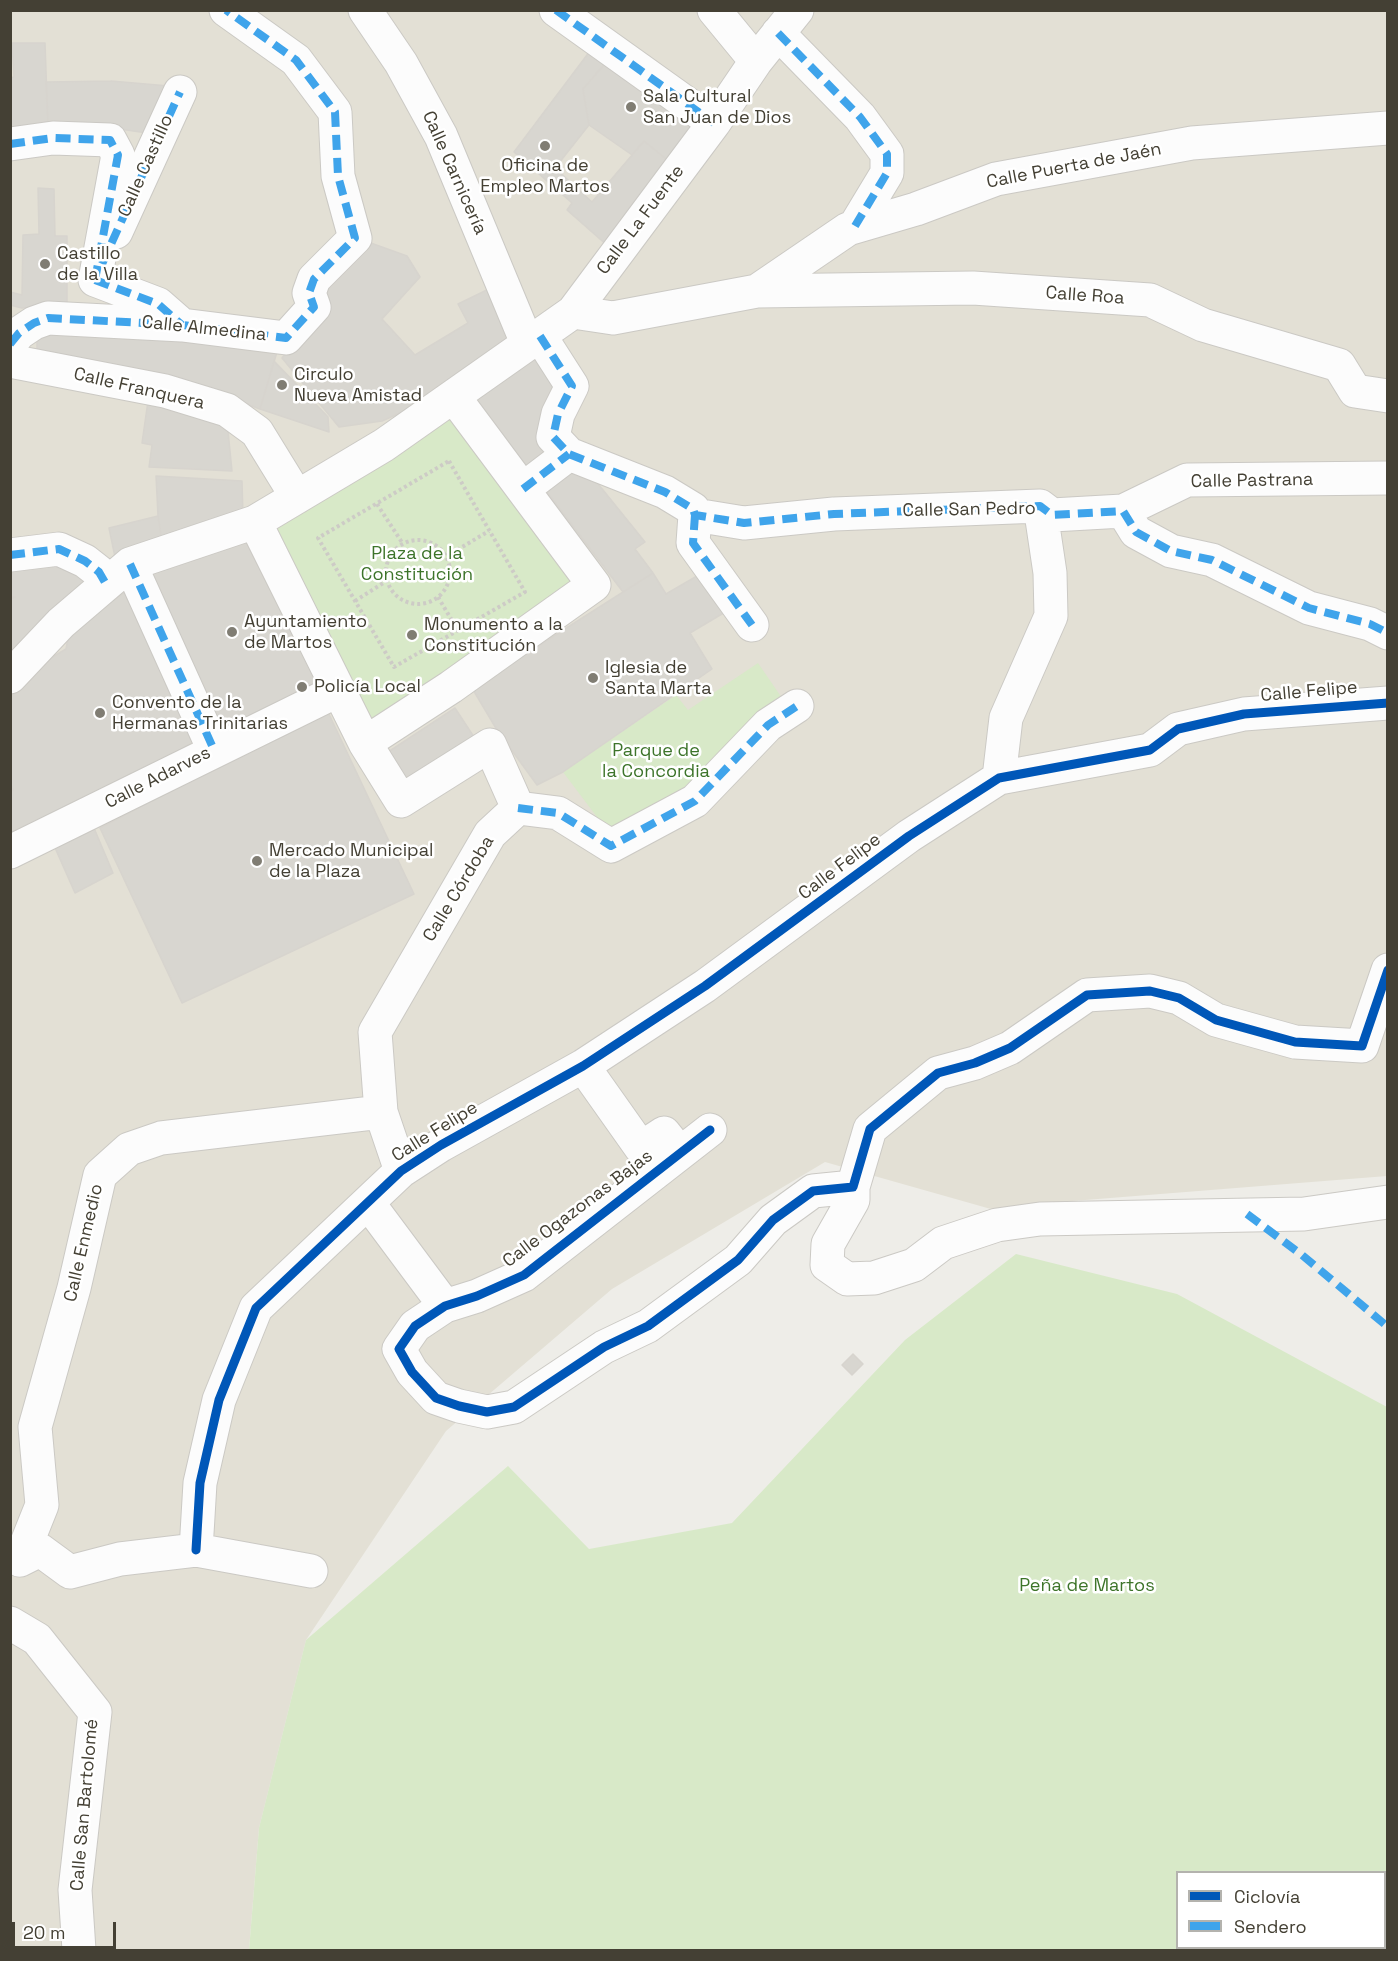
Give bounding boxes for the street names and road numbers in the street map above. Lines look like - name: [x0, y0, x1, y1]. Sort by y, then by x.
- street label: Calle Carnicería: [417, 108, 491, 238]
- street label: Calle Castillo: [114, 111, 178, 221]
- street label: Calle Puerta de Jaén: [985, 138, 1163, 194]
- street label: Calle La Fuente: [593, 161, 689, 279]
- street label: Calle Roa: [1045, 282, 1125, 310]
- street label: Calle Almedina: [141, 312, 267, 346]
- street label: Calle Franquera: [71, 363, 207, 415]
- street label: Calle Pastrana: [1190, 469, 1314, 493]
- street label: Calle San Pedro: [902, 498, 1036, 522]
- street label: Calle Felipe: [1260, 677, 1358, 707]
- street label: Calle Adarves: [102, 742, 214, 814]
- street label: Calle Felipe: [795, 829, 885, 905]
- street label: Calle Córdoba: [419, 832, 499, 946]
- street label: Calle Felipe: [388, 1097, 482, 1167]
- street label: Calle Ogazonas Bajas: [499, 1146, 657, 1272]
- street label: Calle Enmedio: [60, 1182, 108, 1304]
- street label: Calle San Bartolomé: [67, 1718, 103, 1892]

